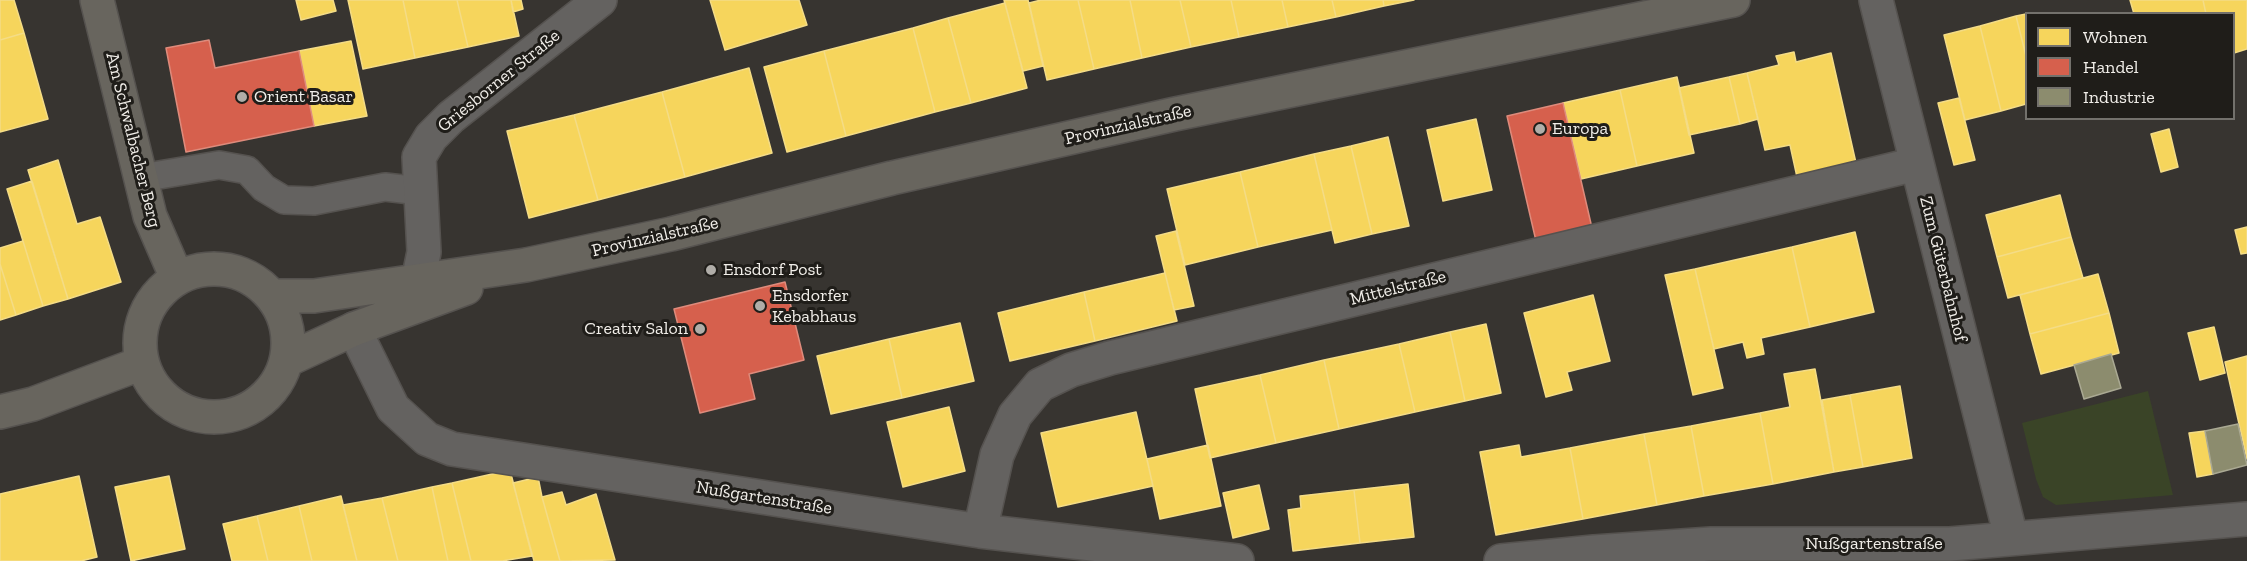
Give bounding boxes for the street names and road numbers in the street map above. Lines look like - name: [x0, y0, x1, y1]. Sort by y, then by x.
- street label: Griesborner Straße: [434, 25, 564, 137]
- street label: Am Schwalbacher Berg: [101, 50, 165, 230]
- street label: Provinzialstraße: [1063, 100, 1193, 150]
- street label: Zum Güterbahnhof: [1915, 194, 1971, 344]
- street label: Provinzialstraße: [590, 212, 720, 262]
- street label: Mittelstraße: [1348, 266, 1448, 310]
- street label: Nußgartenstraße: [694, 477, 834, 519]
- street label: Nußgartenstraße: [1805, 533, 1943, 555]

